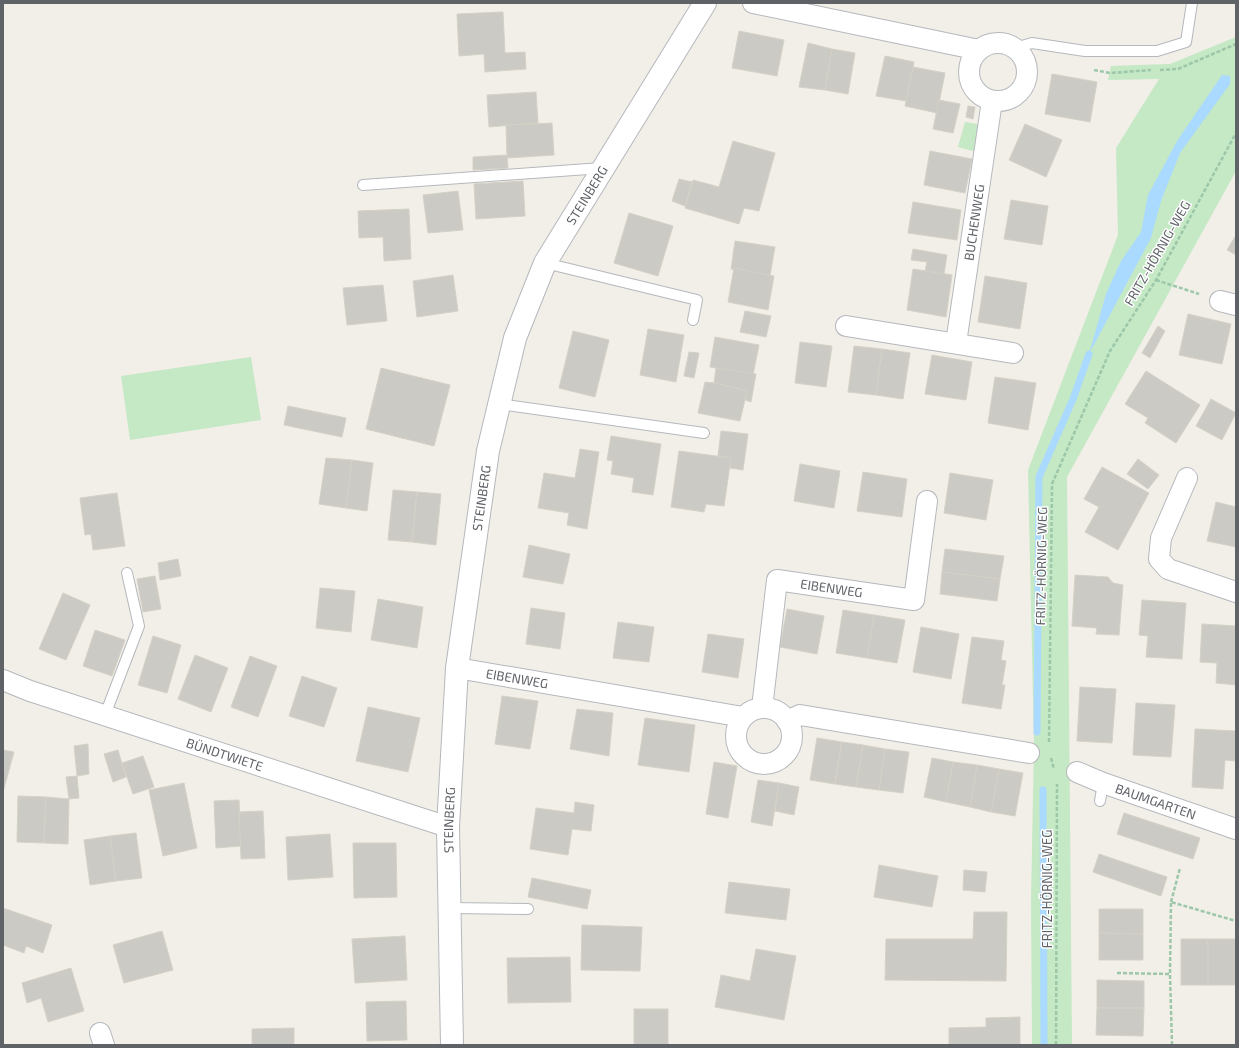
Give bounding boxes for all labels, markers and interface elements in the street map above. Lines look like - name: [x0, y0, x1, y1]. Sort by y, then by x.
- street label: STEINBERG: [563, 163, 611, 228]
- street label: BUCHENWEG: [960, 183, 988, 262]
- street label: FRITZ-HÖRNIG-WEG: [1120, 198, 1194, 308]
- street label: STEINBERG: [469, 464, 494, 532]
- street label: FRITZ-HÖRNIG-WEG: [1032, 507, 1050, 625]
- street label: EIBENWEG: [799, 576, 864, 600]
- street label: EIBENWEG: [485, 665, 549, 691]
- street label: BÜNDTWIETE: [184, 734, 265, 774]
- street label: BAUMGARTEN: [1113, 780, 1198, 823]
- street label: STEINBERG: [440, 787, 458, 853]
- street label: FRITZ-HÖRNIG-WEG: [1039, 830, 1055, 948]

